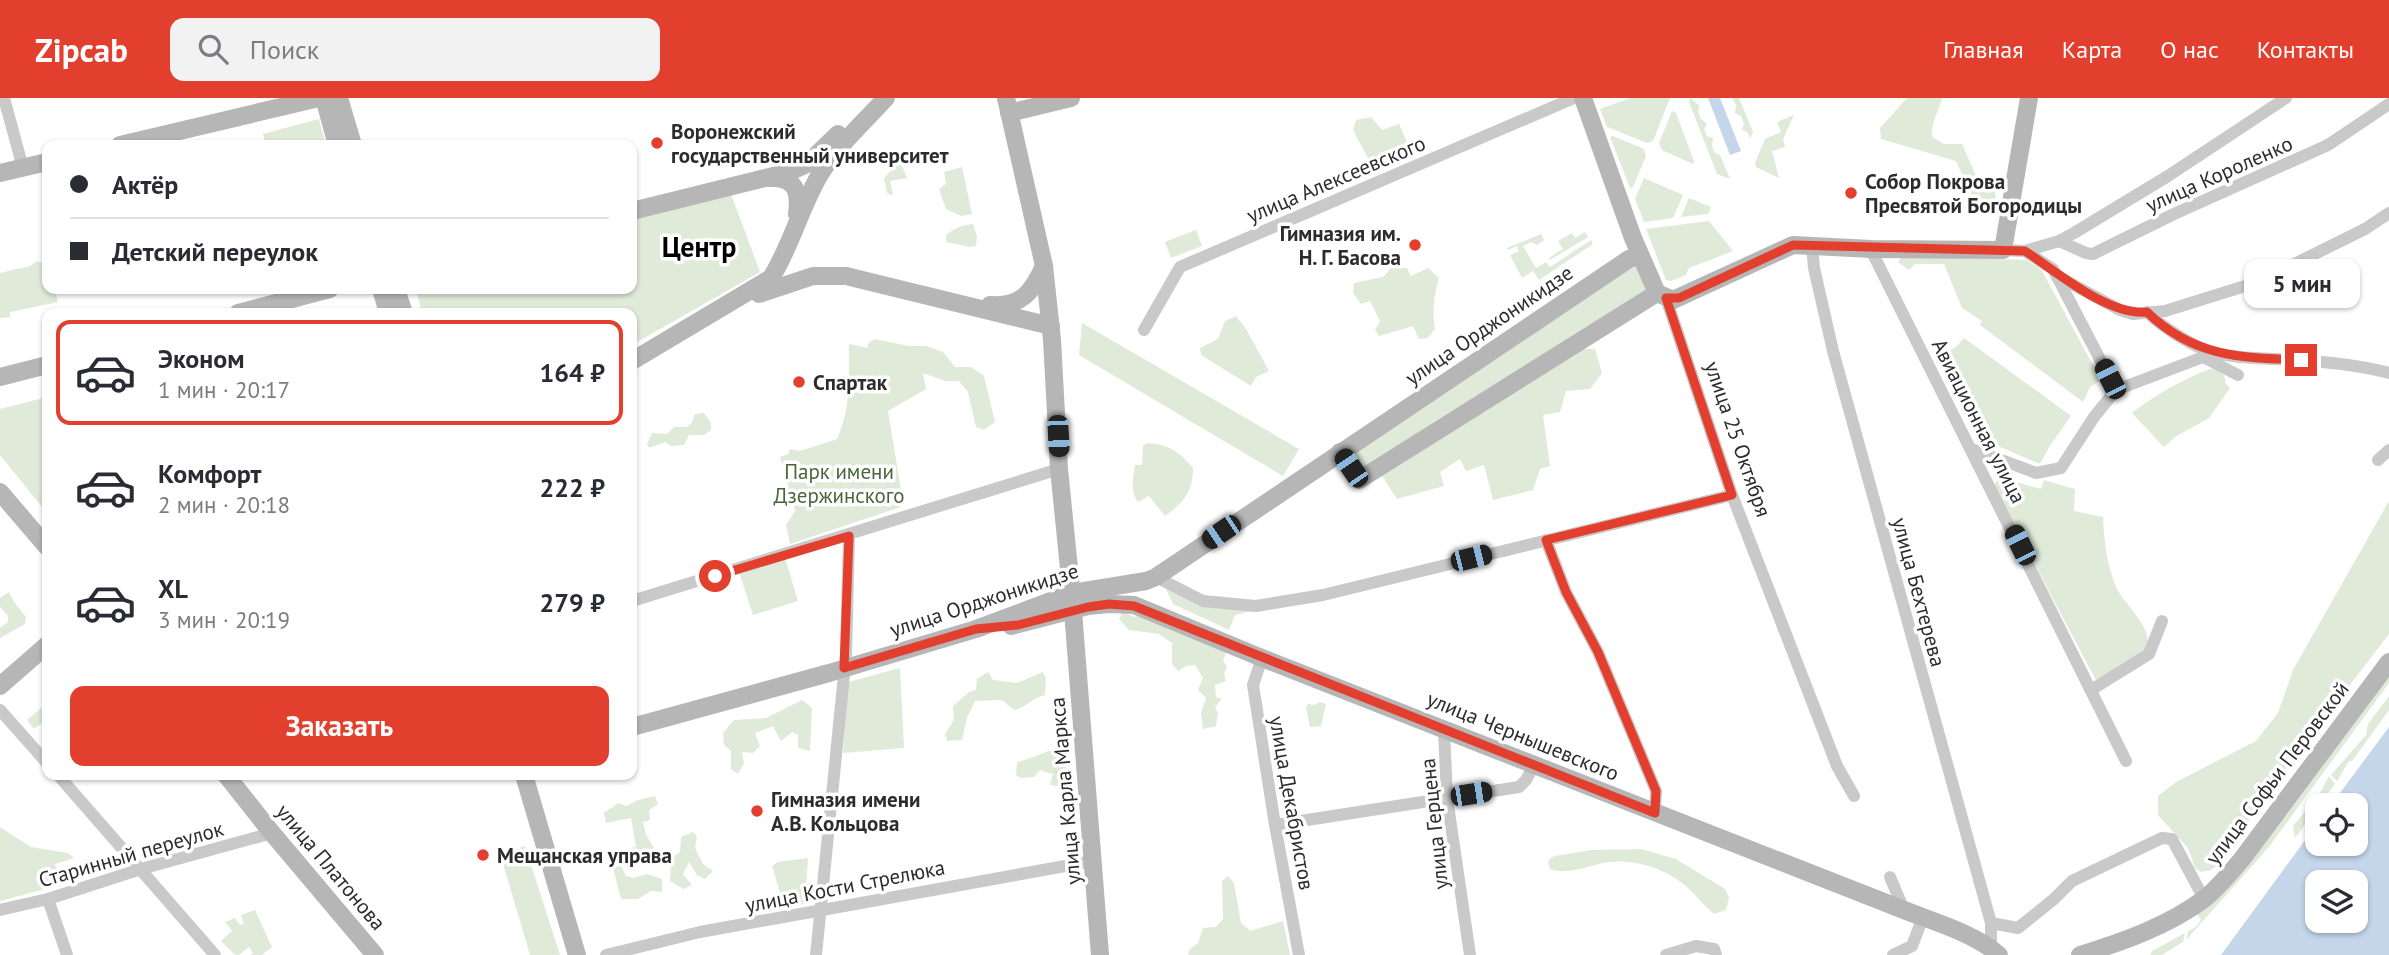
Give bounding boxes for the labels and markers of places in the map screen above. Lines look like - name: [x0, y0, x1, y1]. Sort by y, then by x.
- place label: Воронежский государственный университет: [671, 118, 949, 169]
- marker: Воронежский государственный университет: [649, 135, 665, 151]
- place label: Собор Покрова Пресвятой Богородицы: [1865, 168, 2082, 219]
- marker: Собор Покрова Пресвятой Богородицы: [1843, 185, 1859, 201]
- place label: Гимназия им. Н. Г. Басова: [1280, 220, 1401, 271]
- marker: Гимназия им. Н. Г. Басова: [1407, 237, 1423, 253]
- place label: Спартак: [813, 369, 888, 396]
- marker: Спартак: [791, 374, 807, 390]
- place label: Гимназия имени А.В. Кольцова: [771, 786, 920, 837]
- marker: Гимназия имени А.В. Кольцова: [749, 803, 765, 819]
- place label: Мещанская управа: [497, 842, 672, 869]
- marker: Мещанская управа: [475, 847, 491, 863]

